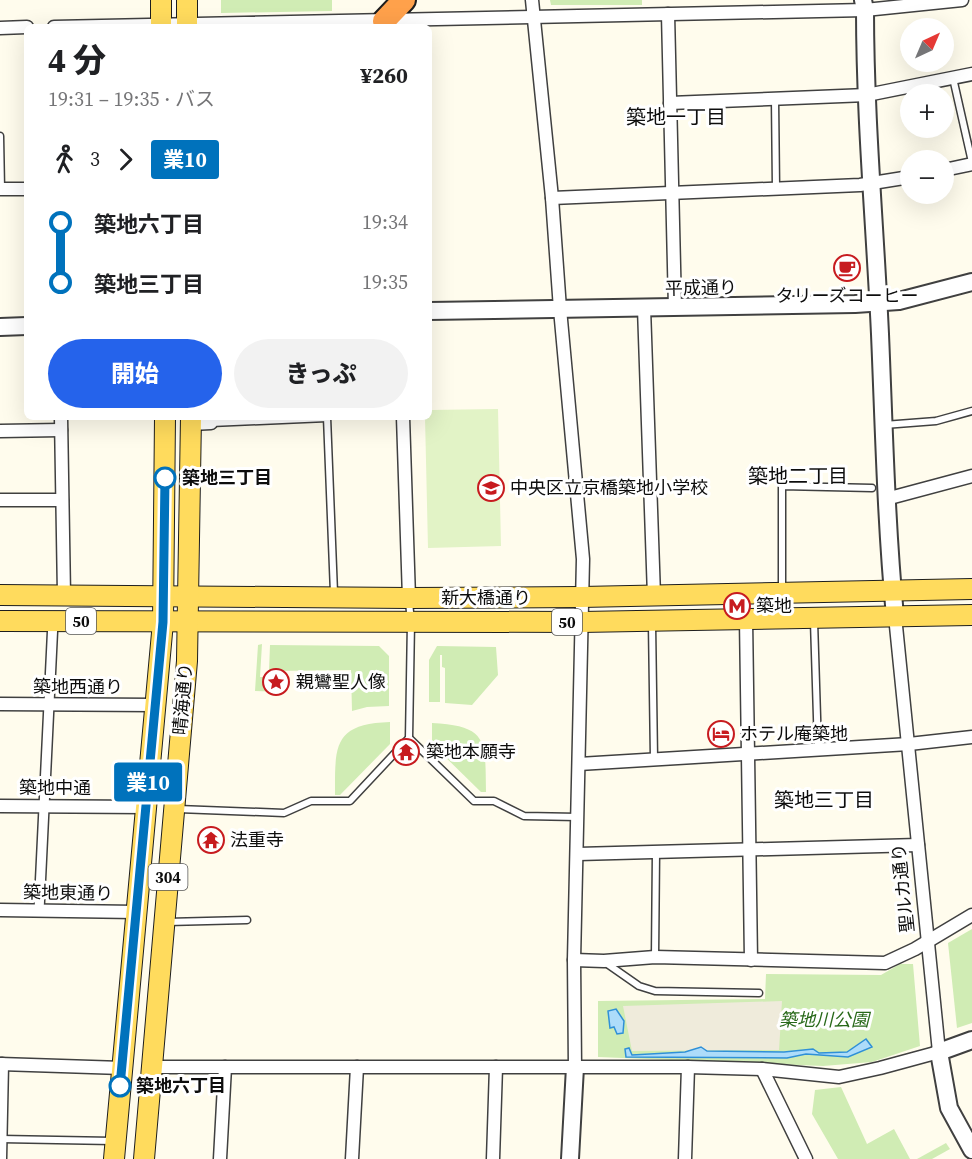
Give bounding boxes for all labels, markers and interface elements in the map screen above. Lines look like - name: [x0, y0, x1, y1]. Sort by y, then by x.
- north arrow: [900, 18, 954, 72]
- map controls: [900, 18, 954, 204]
- text: 4 分: [48, 38, 106, 83]
- text: ¥260: [360, 60, 408, 90]
- button: +: [900, 84, 954, 138]
- text: 19:31 – 19:35 · バス: [48, 85, 215, 113]
- district label: 築地一丁目: [626, 103, 726, 131]
- icon: walk: [48, 143, 81, 176]
- icon: forward: [109, 143, 142, 176]
- text: 3: [90, 145, 100, 173]
- text: 業10: [163, 145, 207, 174]
- button: −: [900, 150, 954, 204]
- text: 19:34: [362, 208, 408, 236]
- text: 築地六丁目: [94, 209, 204, 239]
- cafe icon: タリーズコーヒー: [832, 253, 862, 283]
- text: 19:35: [362, 268, 408, 296]
- text: 築地三丁目: [94, 269, 204, 299]
- street label: 平成通り: [665, 274, 737, 301]
- place label: タリーズコーヒー: [775, 283, 919, 308]
- button: 開始: [48, 339, 222, 408]
- button: きっぷ: [234, 339, 408, 408]
- district label: 築地二丁目: [748, 462, 848, 490]
- place label: 築地三丁目: [182, 465, 272, 490]
- marker: 築地三丁目: [154, 467, 176, 489]
- school or university icon: 中央区立京橋築地小学校: [476, 473, 506, 503]
- place label: 中央区立京橋築地小学校: [510, 475, 708, 500]
- street label: 新大橋通り: [441, 585, 531, 610]
- metro station icon: 築地: [722, 591, 752, 621]
- place label: 築地: [756, 593, 792, 618]
- road number: 50: [66, 608, 96, 634]
- road number: 50: [552, 609, 582, 635]
- street label: 晴海通り: [167, 662, 198, 736]
- place icon: 親鸞聖人像: [261, 667, 291, 697]
- place label: 親鸞聖人像: [296, 669, 386, 694]
- street label: 築地西通り: [33, 674, 123, 699]
- hotel icon: ホテル庵築地: [706, 719, 736, 749]
- place label: ホテル庵築地: [740, 721, 848, 746]
- temple icon: 築地本願寺: [391, 737, 421, 767]
- place label: 築地本願寺: [426, 739, 516, 764]
- line badge: 業10: [114, 762, 182, 802]
- text: 業10: [126, 768, 170, 797]
- street label: 築地中通: [19, 775, 91, 800]
- district label: 築地三丁目: [774, 786, 874, 814]
- temple icon: 法重寺: [196, 825, 226, 855]
- place label: 法重寺: [230, 827, 284, 852]
- street label: 聖ルカ通り: [885, 842, 920, 934]
- road number: 304: [148, 864, 188, 890]
- street label: 築地東通り: [23, 879, 113, 906]
- park label: 築地川公園: [779, 1007, 872, 1032]
- place label: 築地六丁目: [136, 1073, 226, 1098]
- marker: 築地六丁目: [109, 1075, 131, 1097]

